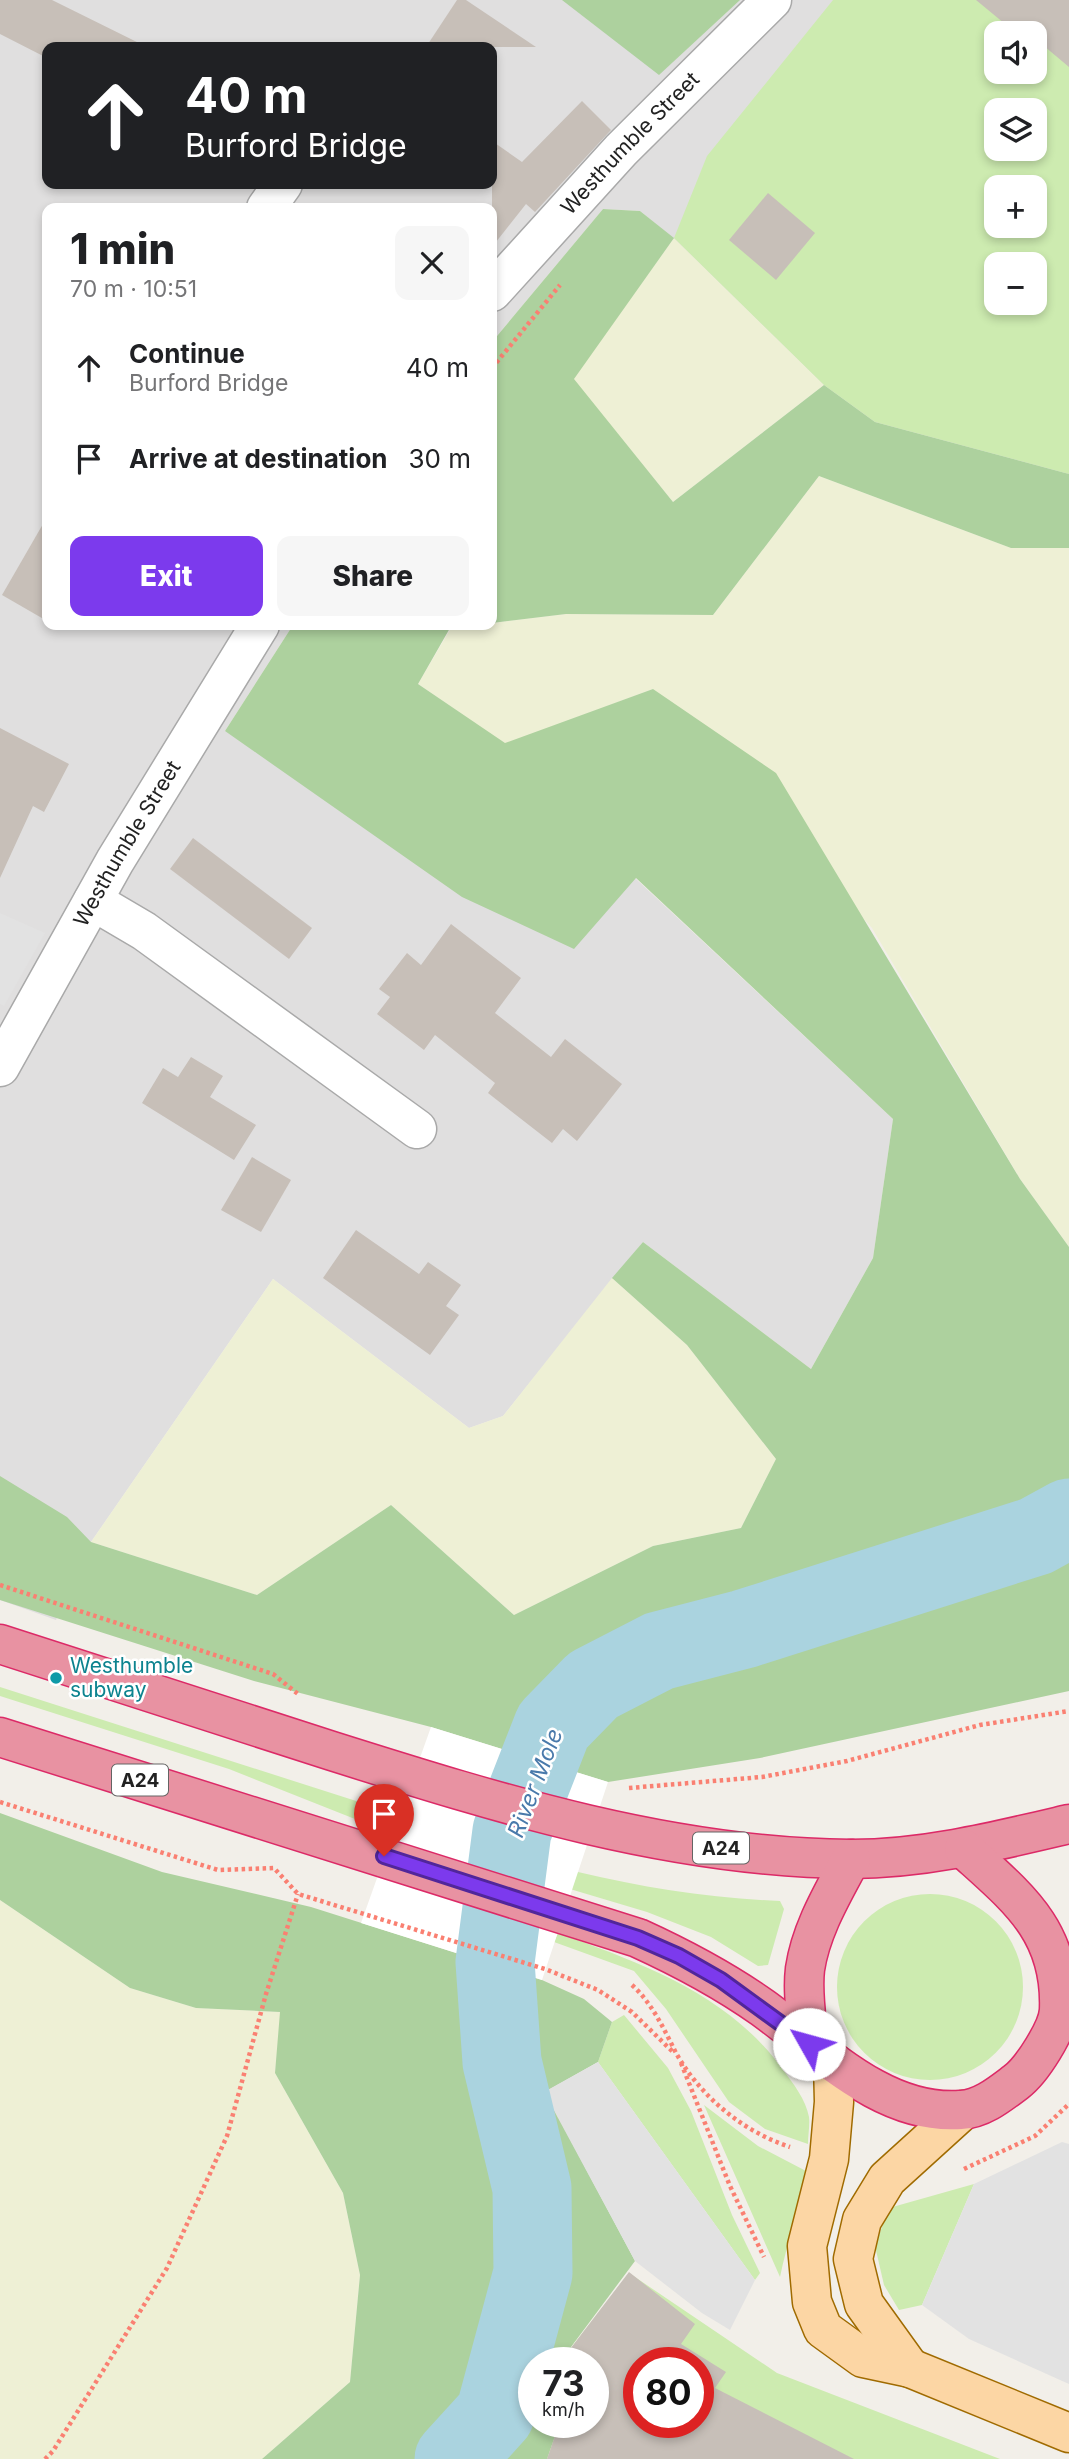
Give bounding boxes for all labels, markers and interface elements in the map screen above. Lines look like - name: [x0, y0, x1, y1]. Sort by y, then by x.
- map controls: [984, 21, 1047, 315]
- button: sound: [984, 21, 1047, 84]
- text: 40 m: [185, 66, 308, 125]
- street label: Westhumble Street: [555, 66, 704, 220]
- icon: ahead: [70, 70, 161, 161]
- button: layers: [984, 98, 1047, 161]
- text: Burford Bridge: [185, 126, 407, 165]
- button: +: [984, 175, 1047, 238]
- text: 1 min: [70, 223, 175, 274]
- button: close: [395, 226, 469, 300]
- button: −: [984, 252, 1047, 315]
- text: 70 m · 10:51: [70, 275, 197, 303]
- text: Continue: [129, 338, 245, 369]
- icon: ahead: [70, 349, 108, 387]
- text: 40 m: [406, 352, 469, 383]
- text: Burford Bridge: [129, 369, 288, 397]
- icon: arrive: [70, 440, 108, 478]
- text: Arrive at destination: [129, 443, 388, 474]
- text: 30 m: [409, 443, 471, 474]
- button: Exit: [70, 536, 263, 616]
- button: Share: [277, 536, 469, 616]
- street label: Westhumble Street: [68, 756, 186, 931]
- place label: Westhumble subway: [70, 1653, 193, 1702]
- marker: Westhumble subway: [48, 1670, 64, 1686]
- water label: River Mole: [501, 1724, 569, 1842]
- road number: A24: [112, 1764, 168, 1796]
- pin: [354, 1784, 414, 1856]
- icon: arrive: [365, 1795, 403, 1833]
- road number: A24: [693, 1832, 749, 1864]
- position arrow: [772, 2007, 846, 2081]
- speed limit sign: 80: [623, 2347, 714, 2438]
- text: 73: [542, 2362, 585, 2404]
- text: km/h: [542, 2399, 585, 2420]

